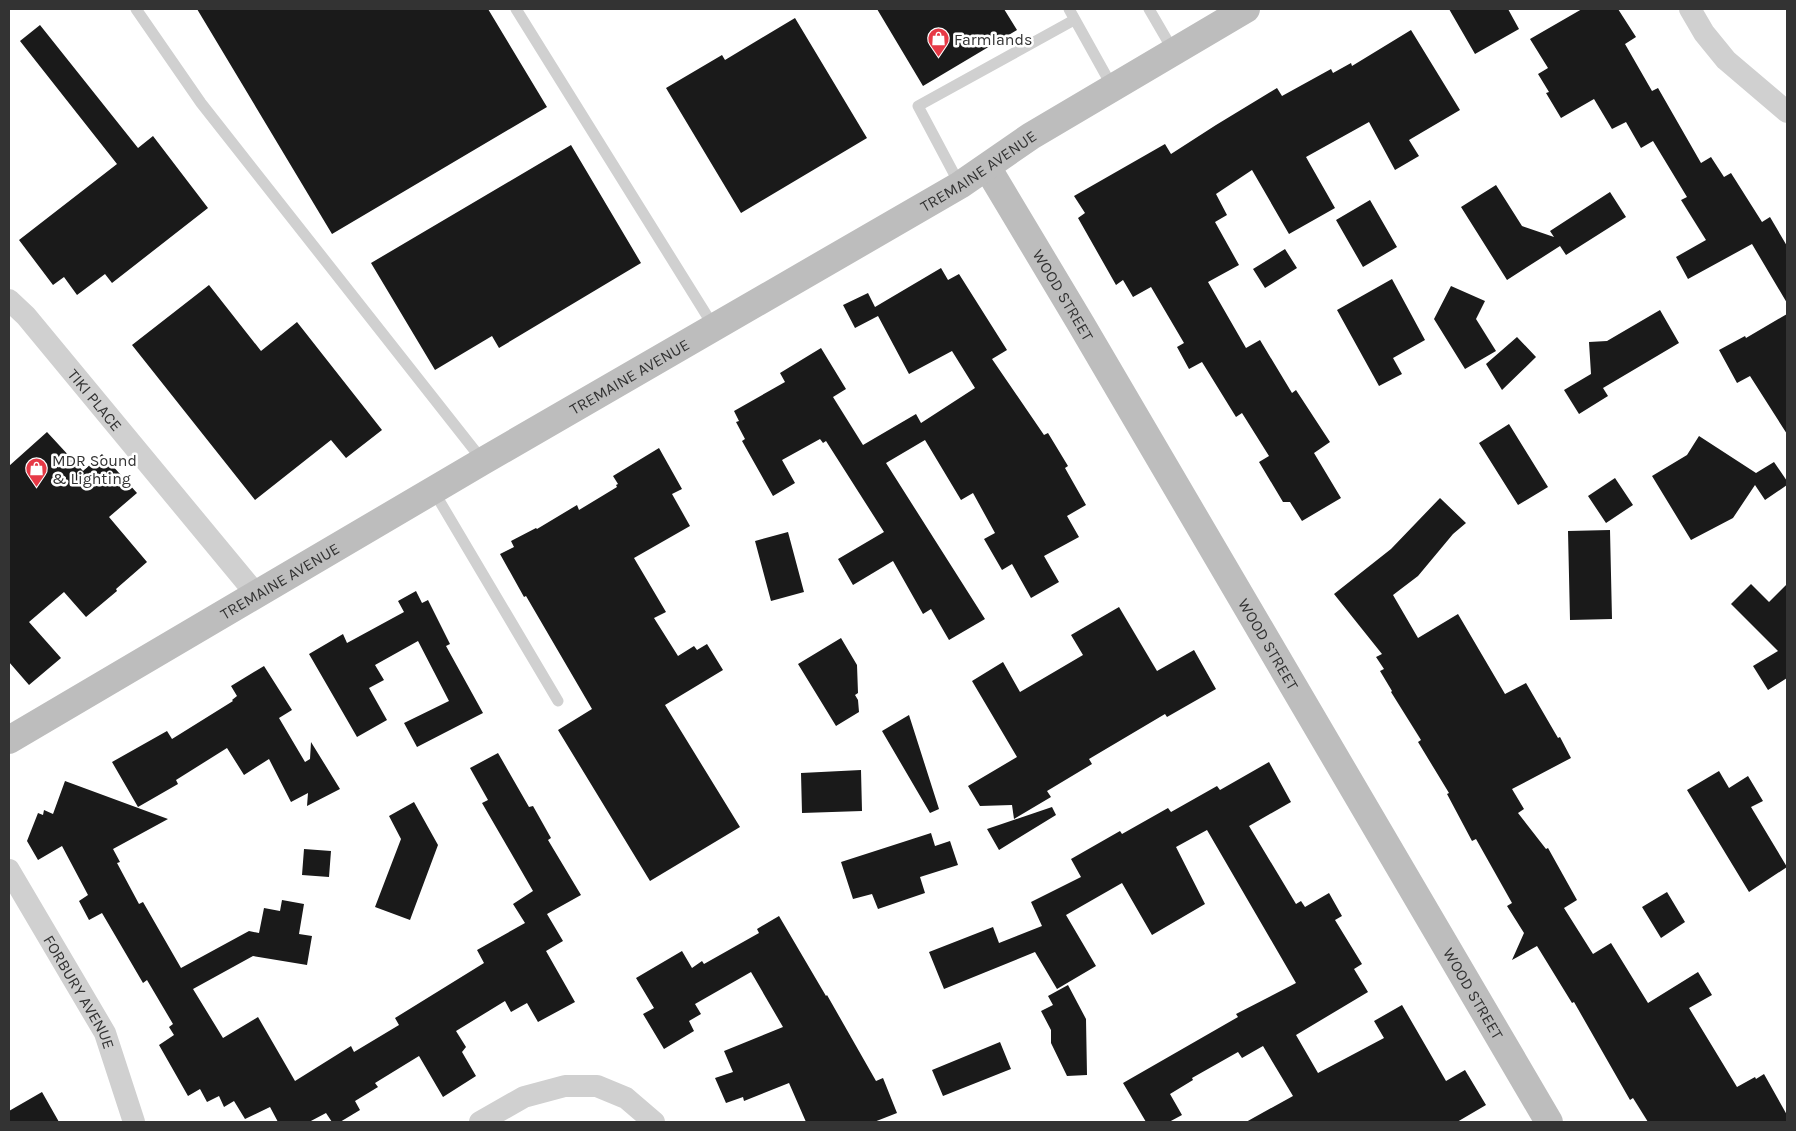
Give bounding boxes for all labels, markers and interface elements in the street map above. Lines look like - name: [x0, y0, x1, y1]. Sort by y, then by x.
- shop icon: Farmlands: [926, 27, 950, 58]
- place label: Farmlands: [954, 30, 1032, 49]
- street label: TREMAINE AVENUE: [917, 126, 1040, 216]
- street label: WOOD STREET: [1029, 246, 1098, 344]
- street label: TREMAINE AVENUE: [566, 335, 693, 419]
- street label: TIKI PLACE: [64, 365, 126, 435]
- place label: MDR Sound & Lighting: [52, 451, 137, 488]
- shop icon: MDR Sound & Lighting: [24, 457, 48, 488]
- street label: TREMAINE AVENUE: [217, 539, 343, 624]
- street label: WOOD STREET: [1234, 595, 1302, 693]
- street label: FORBURY AVENUE: [39, 932, 119, 1051]
- street label: WOOD STREET: [1439, 944, 1507, 1043]

